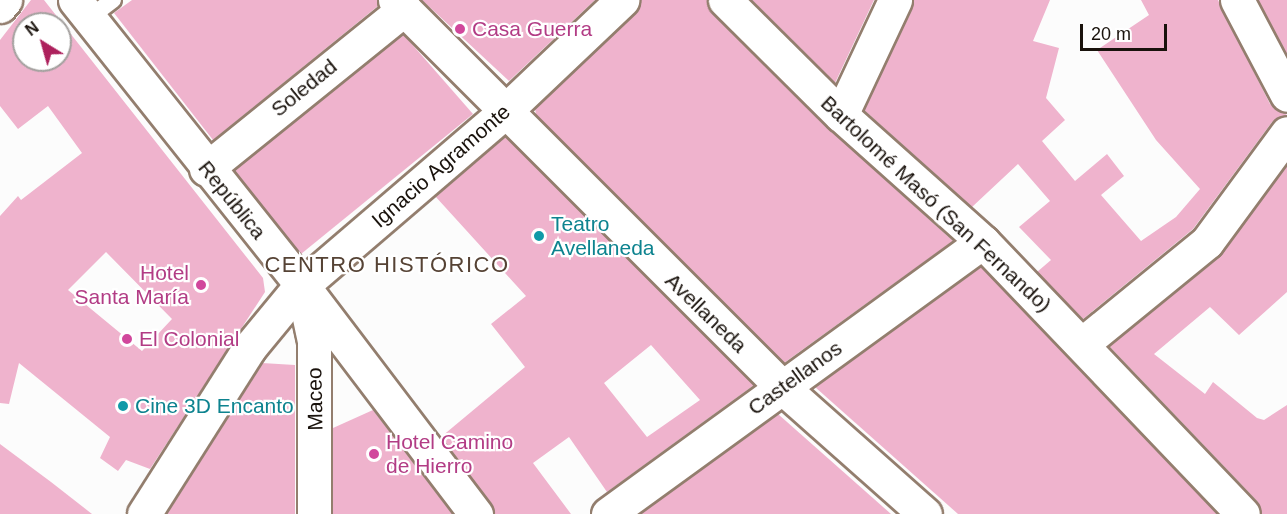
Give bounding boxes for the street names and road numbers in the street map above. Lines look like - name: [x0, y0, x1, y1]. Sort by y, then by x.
- street label: Soledad: [266, 54, 342, 122]
- street label: Bartolomé Masó (San Fernando): [816, 91, 1056, 317]
- street label: Ignacio Agramonte: [366, 99, 516, 233]
- street label: República: [193, 156, 271, 244]
- street label: Avellaneda: [660, 268, 752, 358]
- street label: Castellanos: [743, 336, 847, 420]
- street label: Maceo: [302, 367, 328, 431]

